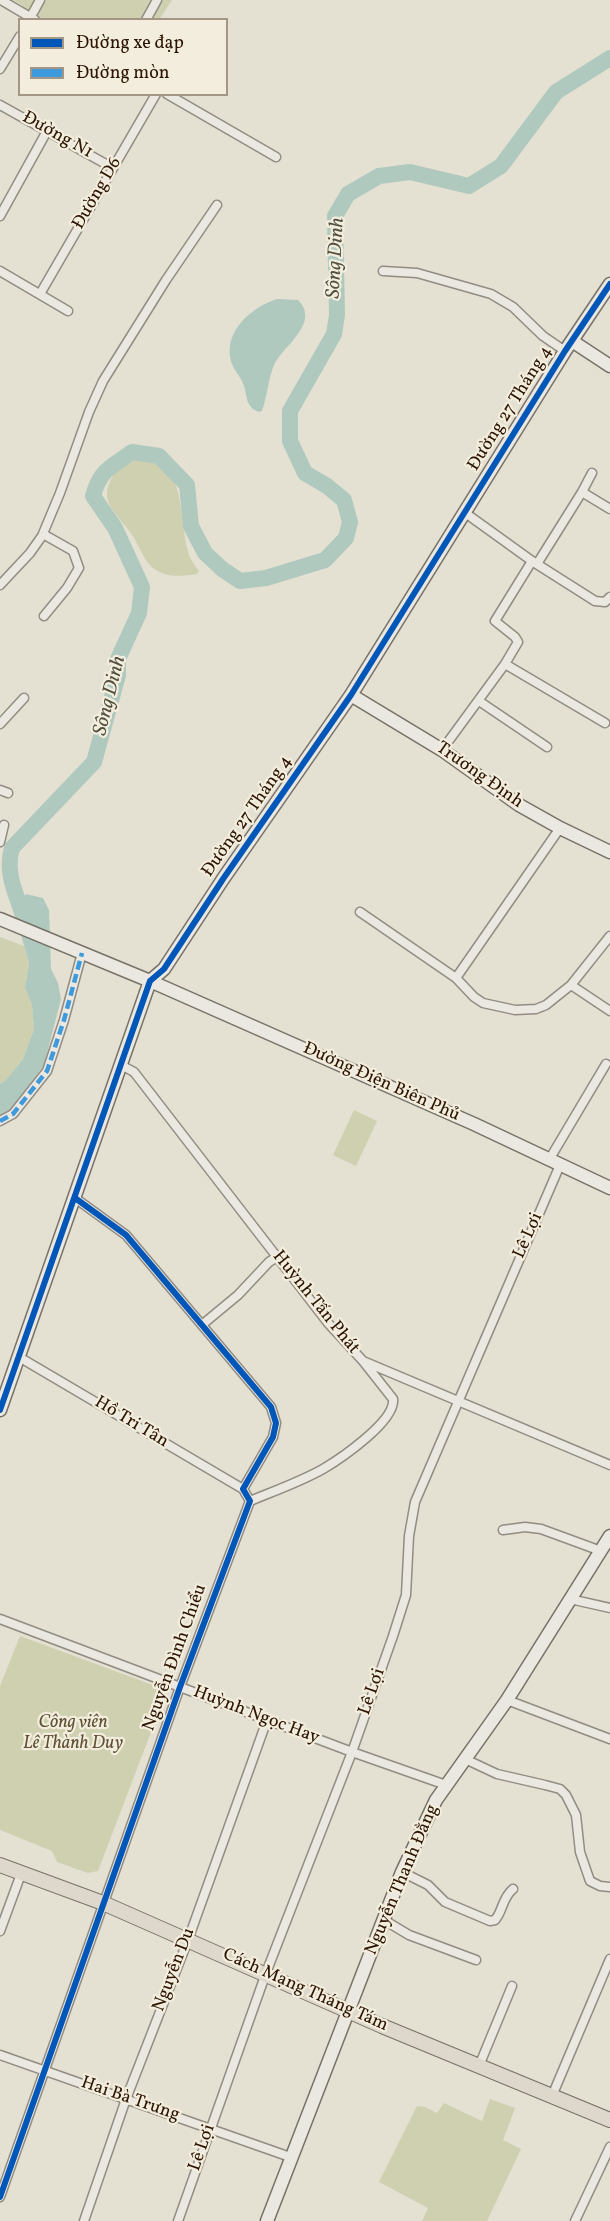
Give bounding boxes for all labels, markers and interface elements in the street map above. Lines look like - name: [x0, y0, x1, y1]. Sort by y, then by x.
- legend: [18, 18, 228, 96]
- text: Đường xe đạp: [76, 31, 184, 56]
- text: Đường mòn: [76, 61, 170, 86]
- street label: Đường N1: [18, 108, 96, 164]
- street label: Đường D6: [69, 154, 127, 234]
- water label: Sông Dinh: [323, 217, 351, 299]
- street label: Đường 27 Tháng 4: [464, 343, 558, 475]
- water label: Sông Dinh: [90, 654, 132, 738]
- street label: Trương Định: [431, 738, 527, 814]
- street label: Đường 27 Tháng 4: [198, 752, 298, 882]
- street label: Đường Điện Biên Phủ: [299, 1039, 463, 1127]
- street label: Lê Lợi: [509, 1210, 549, 1262]
- street label: Huỳnh Tấn Phát: [267, 1247, 363, 1359]
- street label: Hồ Tri Tân: [90, 1392, 172, 1454]
- street label: Nguyễn Đình Chiểu: [139, 1582, 213, 1734]
- street label: Lê Lợi: [355, 1666, 391, 1718]
- street label: Huỳnh Ngọc Hay: [190, 1682, 322, 1750]
- park label: Công viên Lê Thành Duy: [23, 1713, 123, 1756]
- street label: Nguyễn Thanh Đằng: [361, 1801, 445, 1959]
- street label: Nguyễn Du: [149, 1925, 201, 2015]
- street label: Cách Mạng Tháng Tám: [219, 1945, 391, 2037]
- street label: Hai Bà Trưng: [78, 2073, 182, 2127]
- street label: Lê Lợi: [185, 2122, 221, 2174]

